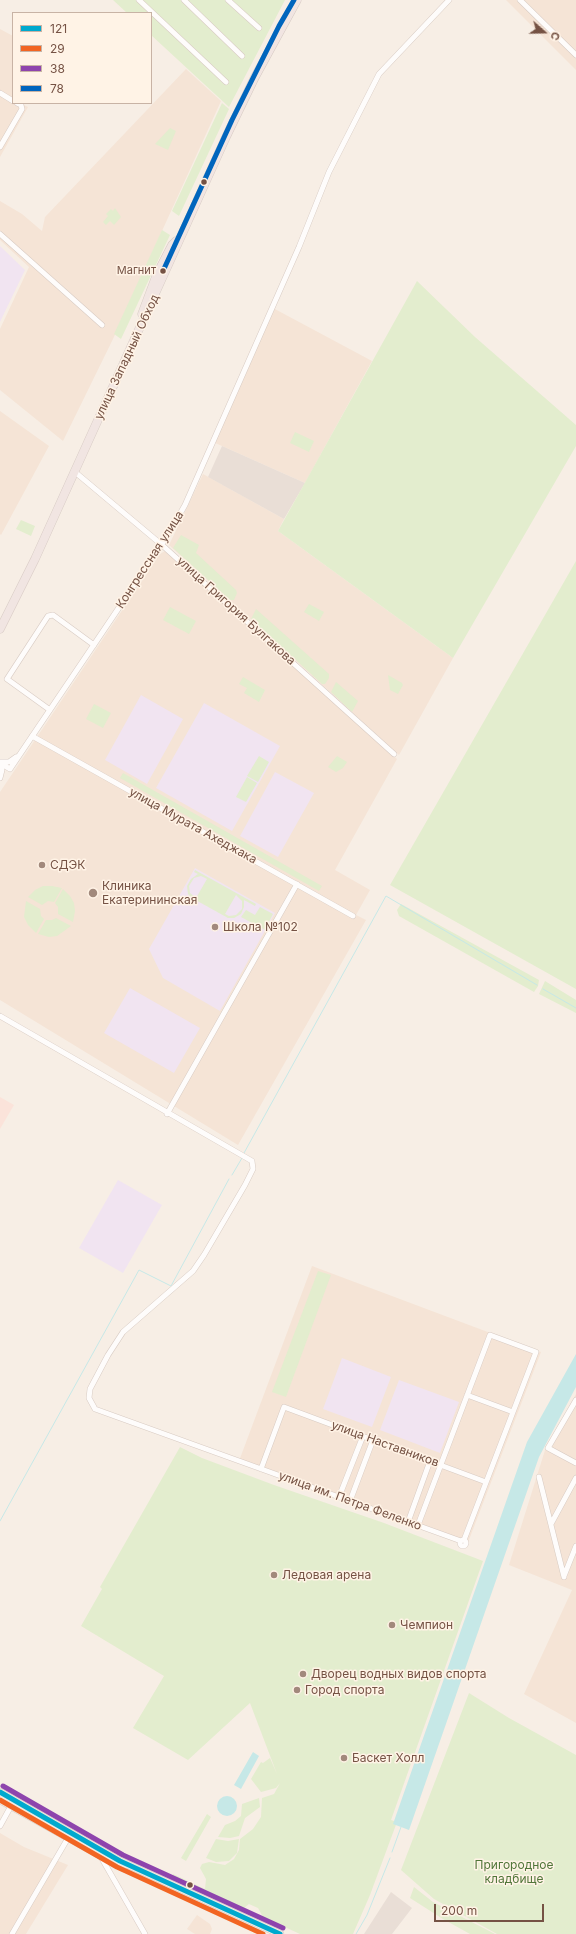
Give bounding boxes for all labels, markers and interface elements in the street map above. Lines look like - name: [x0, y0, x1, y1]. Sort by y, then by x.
- legend: [12, 12, 152, 104]
- north arrow: [524, 12, 564, 52]
- text: 121: [50, 21, 67, 36]
- text: С: [547, 30, 563, 42]
- text: 29: [50, 41, 65, 56]
- text: 38: [50, 61, 65, 76]
- text: 78: [50, 81, 64, 96]
- unlabelled marker: [199, 177, 209, 187]
- place label: Магнит: [117, 264, 156, 278]
- marker: Магнит: [158, 266, 168, 276]
- street label: улица Западный Обход: [92, 292, 162, 422]
- street label: Конгрессная улица: [113, 509, 187, 611]
- street label: улица Григория Булгакова: [174, 554, 298, 668]
- street label: улица Мурата Ахеджака: [127, 785, 259, 867]
- place label: СДЭК: [50, 858, 85, 872]
- marker: СДЭК: [37, 860, 47, 870]
- place label: Клиника Екатерининская: [102, 879, 197, 907]
- marker: Клиника Екатерининская: [87, 887, 99, 899]
- place label: Школа №102: [223, 920, 298, 934]
- marker: Школа №102: [210, 922, 220, 932]
- street label: улица Наставников: [329, 1418, 441, 1470]
- street label: улица им. Петра Феленко: [276, 1468, 424, 1534]
- place label: Ледовая арена: [282, 1568, 371, 1582]
- marker: Ледовая арена: [269, 1570, 279, 1580]
- place label: Чемпион: [400, 1618, 453, 1632]
- marker: Чемпион: [387, 1620, 397, 1630]
- place label: Дворец водных видов спорта: [311, 1667, 487, 1681]
- marker: Дворец водных видов спорта: [298, 1669, 308, 1679]
- place label: Город спорта: [305, 1683, 384, 1697]
- marker: Город спорта: [292, 1685, 302, 1695]
- place label: Баскет Холл: [352, 1751, 424, 1765]
- marker: Баскет Холл: [339, 1753, 349, 1763]
- park label: Пригородное кладбище: [475, 1858, 553, 1886]
- unlabelled marker: [185, 1880, 195, 1890]
- scale bar: [436, 1896, 546, 1922]
- text: 200 m: [441, 1903, 477, 1918]

